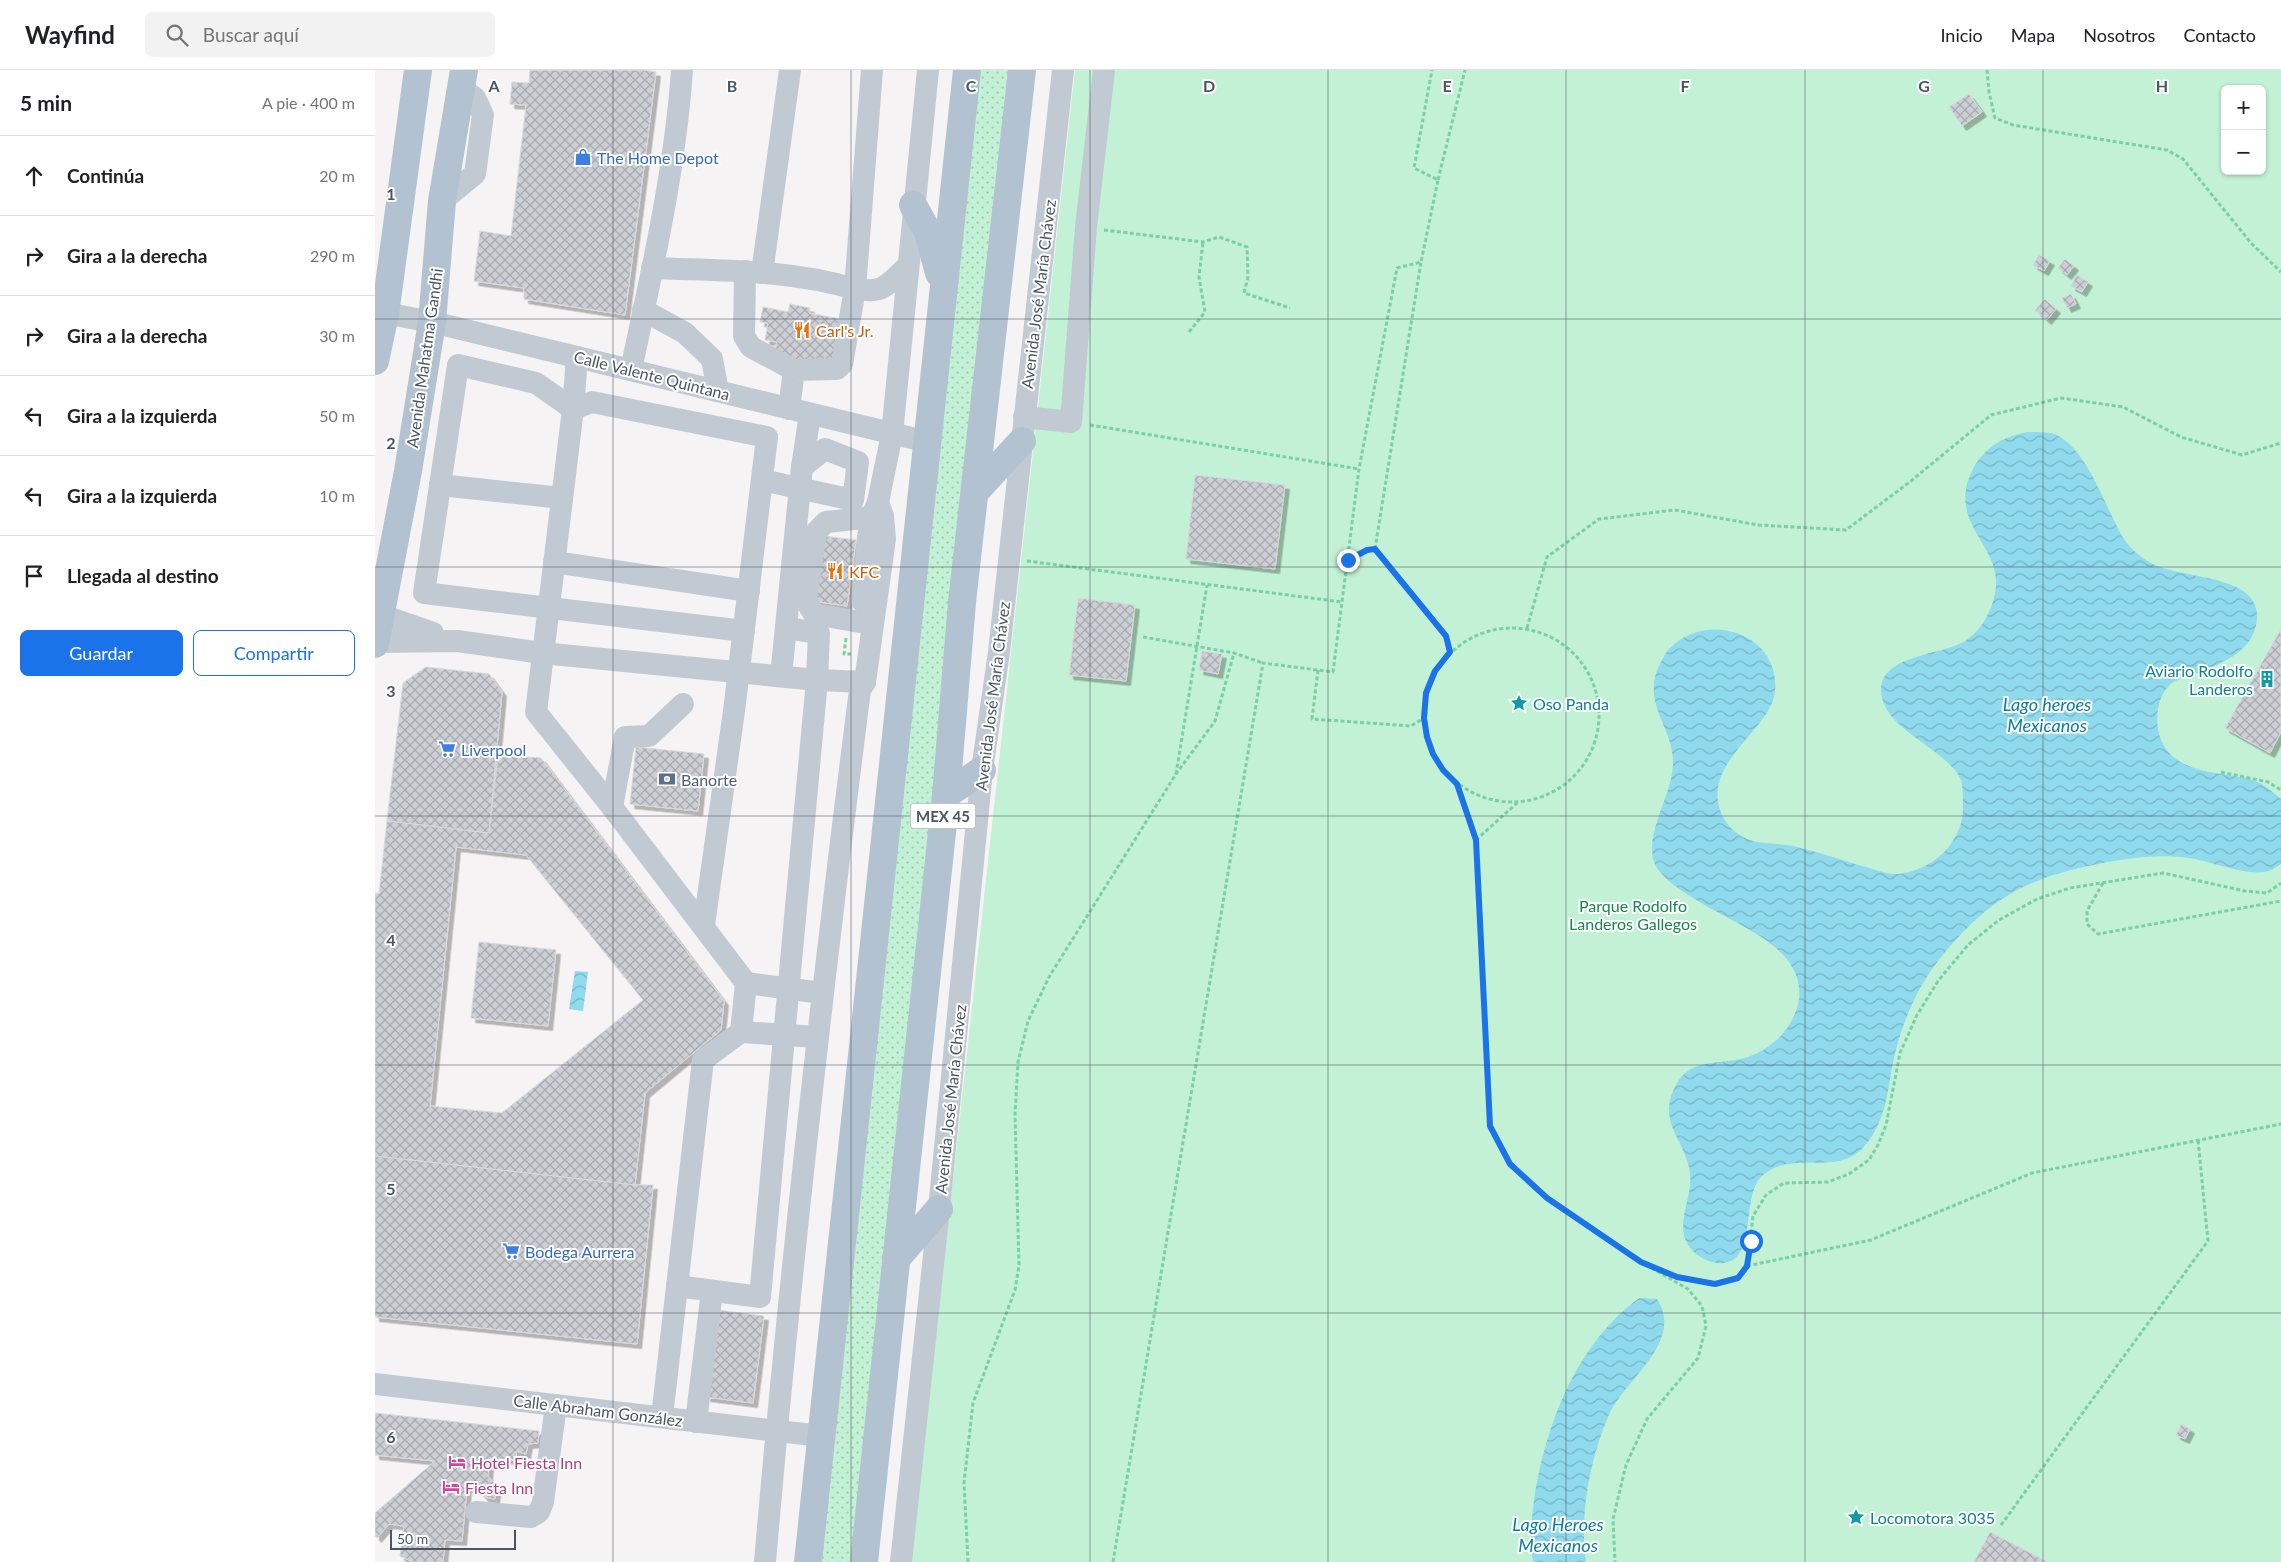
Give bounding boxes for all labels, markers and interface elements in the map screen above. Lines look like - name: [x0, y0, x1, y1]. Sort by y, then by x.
- search box: [145, 12, 495, 57]
- text: Wayfind: [25, 20, 115, 49]
- icon: search: [163, 21, 191, 49]
- text: Buscar aquí: [203, 23, 299, 46]
- text: Inicio: [1940, 24, 1983, 46]
- text: Mapa: [2011, 24, 2055, 46]
- text: Nosotros: [2083, 24, 2155, 46]
- text: Contacto: [2183, 24, 2256, 46]
- text: A: [487, 76, 500, 95]
- text: B: [727, 76, 737, 95]
- text: C: [966, 76, 977, 95]
- text: D: [1203, 76, 1215, 95]
- text: E: [1442, 76, 1452, 95]
- text: F: [1680, 76, 1690, 95]
- text: G: [1918, 76, 1930, 95]
- text: H: [2156, 76, 2168, 95]
- map controls: [2221, 85, 2266, 175]
- button: +: [2221, 85, 2266, 130]
- text: 5 min: [20, 90, 72, 115]
- text: A pie · 400 m: [262, 93, 355, 112]
- button: −: [2221, 130, 2266, 175]
- shop icon: The Home Depot: [573, 147, 593, 167]
- place label: The Home Depot: [597, 148, 719, 167]
- icon: ahead: [20, 162, 48, 190]
- text: Continúa: [67, 164, 144, 187]
- text: 20 m: [319, 166, 355, 185]
- text: 1: [386, 184, 396, 203]
- street label: Avenida José María Chávez: [1017, 198, 1059, 390]
- icon: right: [20, 242, 48, 270]
- text: Gira a la derecha: [67, 244, 207, 267]
- text: 290 m: [310, 246, 355, 265]
- street label: Avenida Mahatma Gandhi: [402, 267, 446, 449]
- restaurant icon: Carl's Jr.: [792, 320, 812, 340]
- place label: Carl's Jr.: [816, 321, 873, 340]
- icon: right: [20, 322, 48, 350]
- text: Gira a la derecha: [67, 324, 207, 347]
- text: 30 m: [319, 326, 355, 345]
- street label: Calle Valente Quintana: [572, 346, 732, 404]
- icon: left: [20, 402, 48, 430]
- text: Gira a la izquierda: [67, 404, 217, 427]
- text: 50 m: [319, 406, 355, 425]
- text: 2: [386, 433, 396, 452]
- icon: left: [20, 482, 48, 510]
- text: Gira a la izquierda: [67, 484, 217, 507]
- text: 10 m: [319, 486, 355, 505]
- route end: [1337, 549, 1360, 572]
- restaurant icon: KFC: [825, 561, 845, 581]
- icon: arrive: [20, 562, 48, 590]
- place label: KFC: [849, 562, 880, 581]
- text: Llegada al destino: [67, 564, 219, 587]
- street label: Avenida José María Chávez: [971, 600, 1013, 792]
- button: Guardar: [20, 630, 183, 676]
- button: Compartir: [193, 630, 355, 676]
- place label: Aviario Rodolfo Landeros: [2145, 661, 2253, 698]
- building icon: Aviario Rodolfo Landeros: [2257, 669, 2277, 689]
- text: 3: [386, 681, 396, 700]
- place icon: Oso Panda: [1509, 693, 1529, 713]
- water label: Lago heroes Mexicanos: [2003, 693, 2091, 736]
- place label: Oso Panda: [1533, 694, 1609, 713]
- supermarket icon: Liverpool: [437, 739, 457, 759]
- place label: Liverpool: [461, 740, 526, 759]
- bank icon: Banorte: [657, 769, 677, 789]
- place label: Banorte: [681, 770, 737, 789]
- road number: MEX 45: [911, 804, 975, 828]
- park label: Parque Rodolfo Landeros Gallegos: [1569, 896, 1697, 933]
- text: 4: [386, 930, 396, 949]
- street label: Avenida José María Chávez: [931, 1003, 969, 1195]
- text: 5: [386, 1179, 396, 1198]
- route start: [1740, 1230, 1763, 1253]
- supermarket icon: Bodega Aurrera: [501, 1241, 521, 1261]
- place label: Bodega Aurrera: [525, 1242, 635, 1261]
- street label: Calle Abraham González: [512, 1390, 684, 1430]
- text: 6: [386, 1427, 396, 1446]
- hotel icon: Hotel Fiesta Inn: [447, 1452, 467, 1472]
- place label: Hotel Fiesta Inn: [471, 1453, 582, 1472]
- hotel icon: Fiesta Inn: [441, 1477, 461, 1497]
- place label: Fiesta Inn: [465, 1478, 533, 1497]
- place icon: Locomotora 3035: [1846, 1507, 1866, 1527]
- place label: Locomotora 3035: [1870, 1508, 1995, 1527]
- water label: Lago Heroes Mexicanos: [1512, 1513, 1604, 1556]
- scale bar: [390, 1527, 516, 1550]
- text: 50 m: [397, 1530, 428, 1547]

